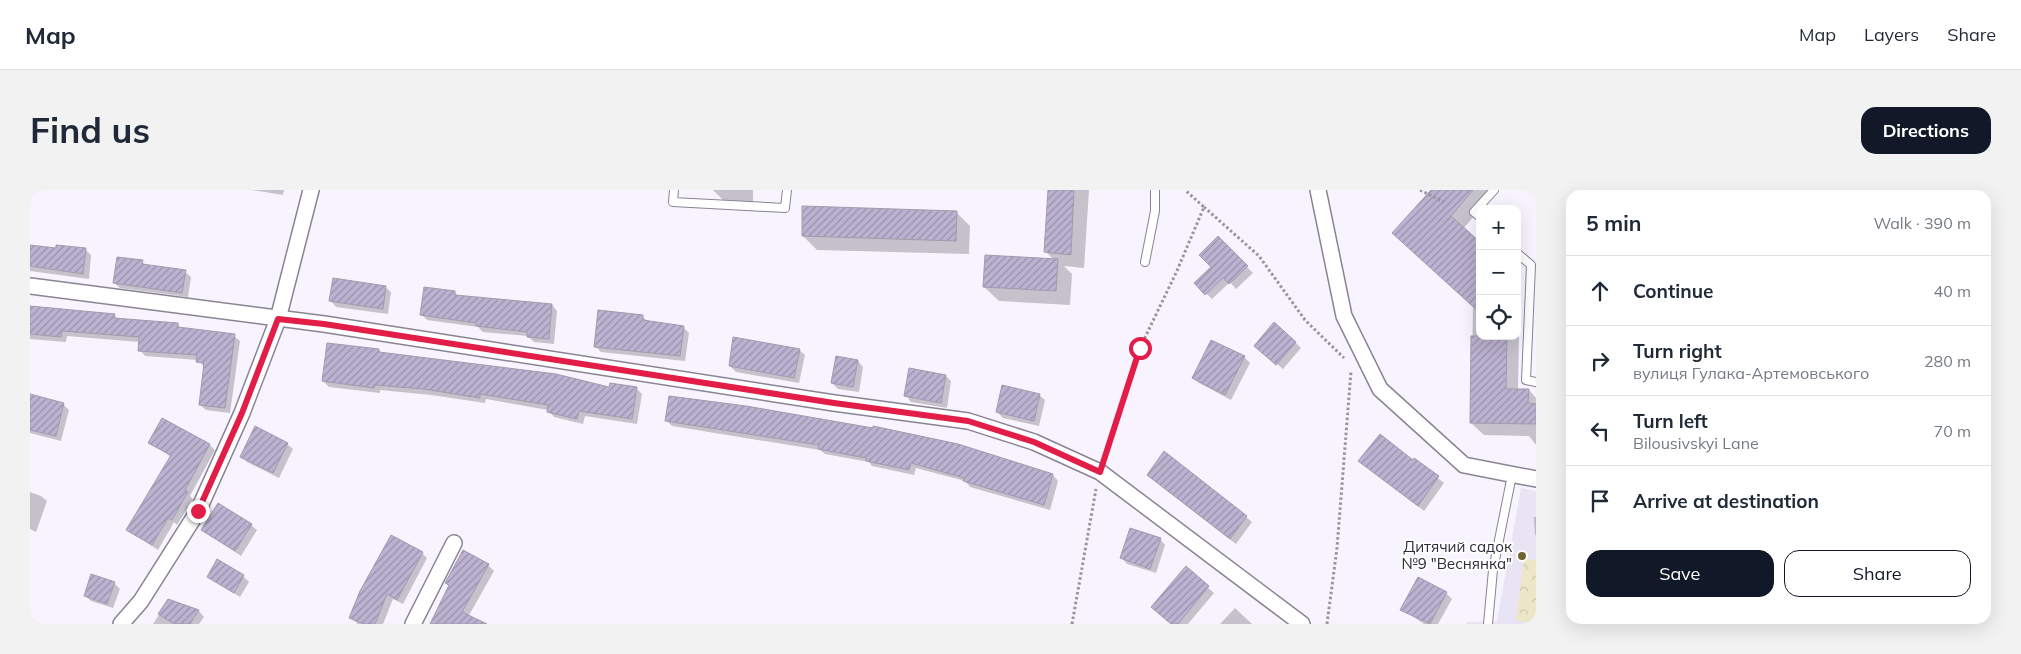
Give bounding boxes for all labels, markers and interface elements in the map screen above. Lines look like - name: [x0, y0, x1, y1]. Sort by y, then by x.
- text: Map: [25, 20, 76, 50]
- text: Map: [1799, 23, 1836, 46]
- text: Layers: [1864, 23, 1919, 46]
- text: Share: [1947, 23, 1996, 46]
- button: Directions: [1861, 107, 1991, 154]
- text: Find us: [30, 108, 150, 152]
- map controls: [1476, 205, 1521, 340]
- button: +: [1476, 205, 1521, 250]
- text: 5 min: [1586, 210, 1641, 236]
- text: Walk · 390 m: [1873, 213, 1971, 233]
- button: −: [1476, 250, 1521, 295]
- icon: ahead: [1586, 277, 1614, 305]
- text: Continue: [1633, 279, 1713, 303]
- text: 40 m: [1934, 281, 1971, 301]
- button: locate: [1476, 295, 1521, 340]
- route start: [1129, 337, 1152, 360]
- text: Turn right: [1633, 339, 1722, 363]
- icon: right: [1586, 347, 1614, 375]
- text: 280 m: [1924, 351, 1971, 371]
- text: вулиця Гулака-Артемовського: [1633, 363, 1869, 383]
- text: Turn left: [1633, 409, 1708, 433]
- icon: left: [1586, 417, 1614, 445]
- text: 70 m: [1934, 421, 1971, 441]
- text: Bilousivskyi Lane: [1633, 433, 1759, 453]
- icon: arrive: [1586, 487, 1614, 515]
- text: Arrive at destination: [1633, 489, 1819, 513]
- route end: [187, 500, 210, 523]
- place label: Дитячий садок №9 "Веснянка": [1402, 537, 1513, 573]
- marker: Дитячий садок №9 "Веснянка": [1516, 550, 1528, 562]
- button: Save: [1586, 550, 1774, 597]
- button: Share: [1784, 550, 1971, 597]

